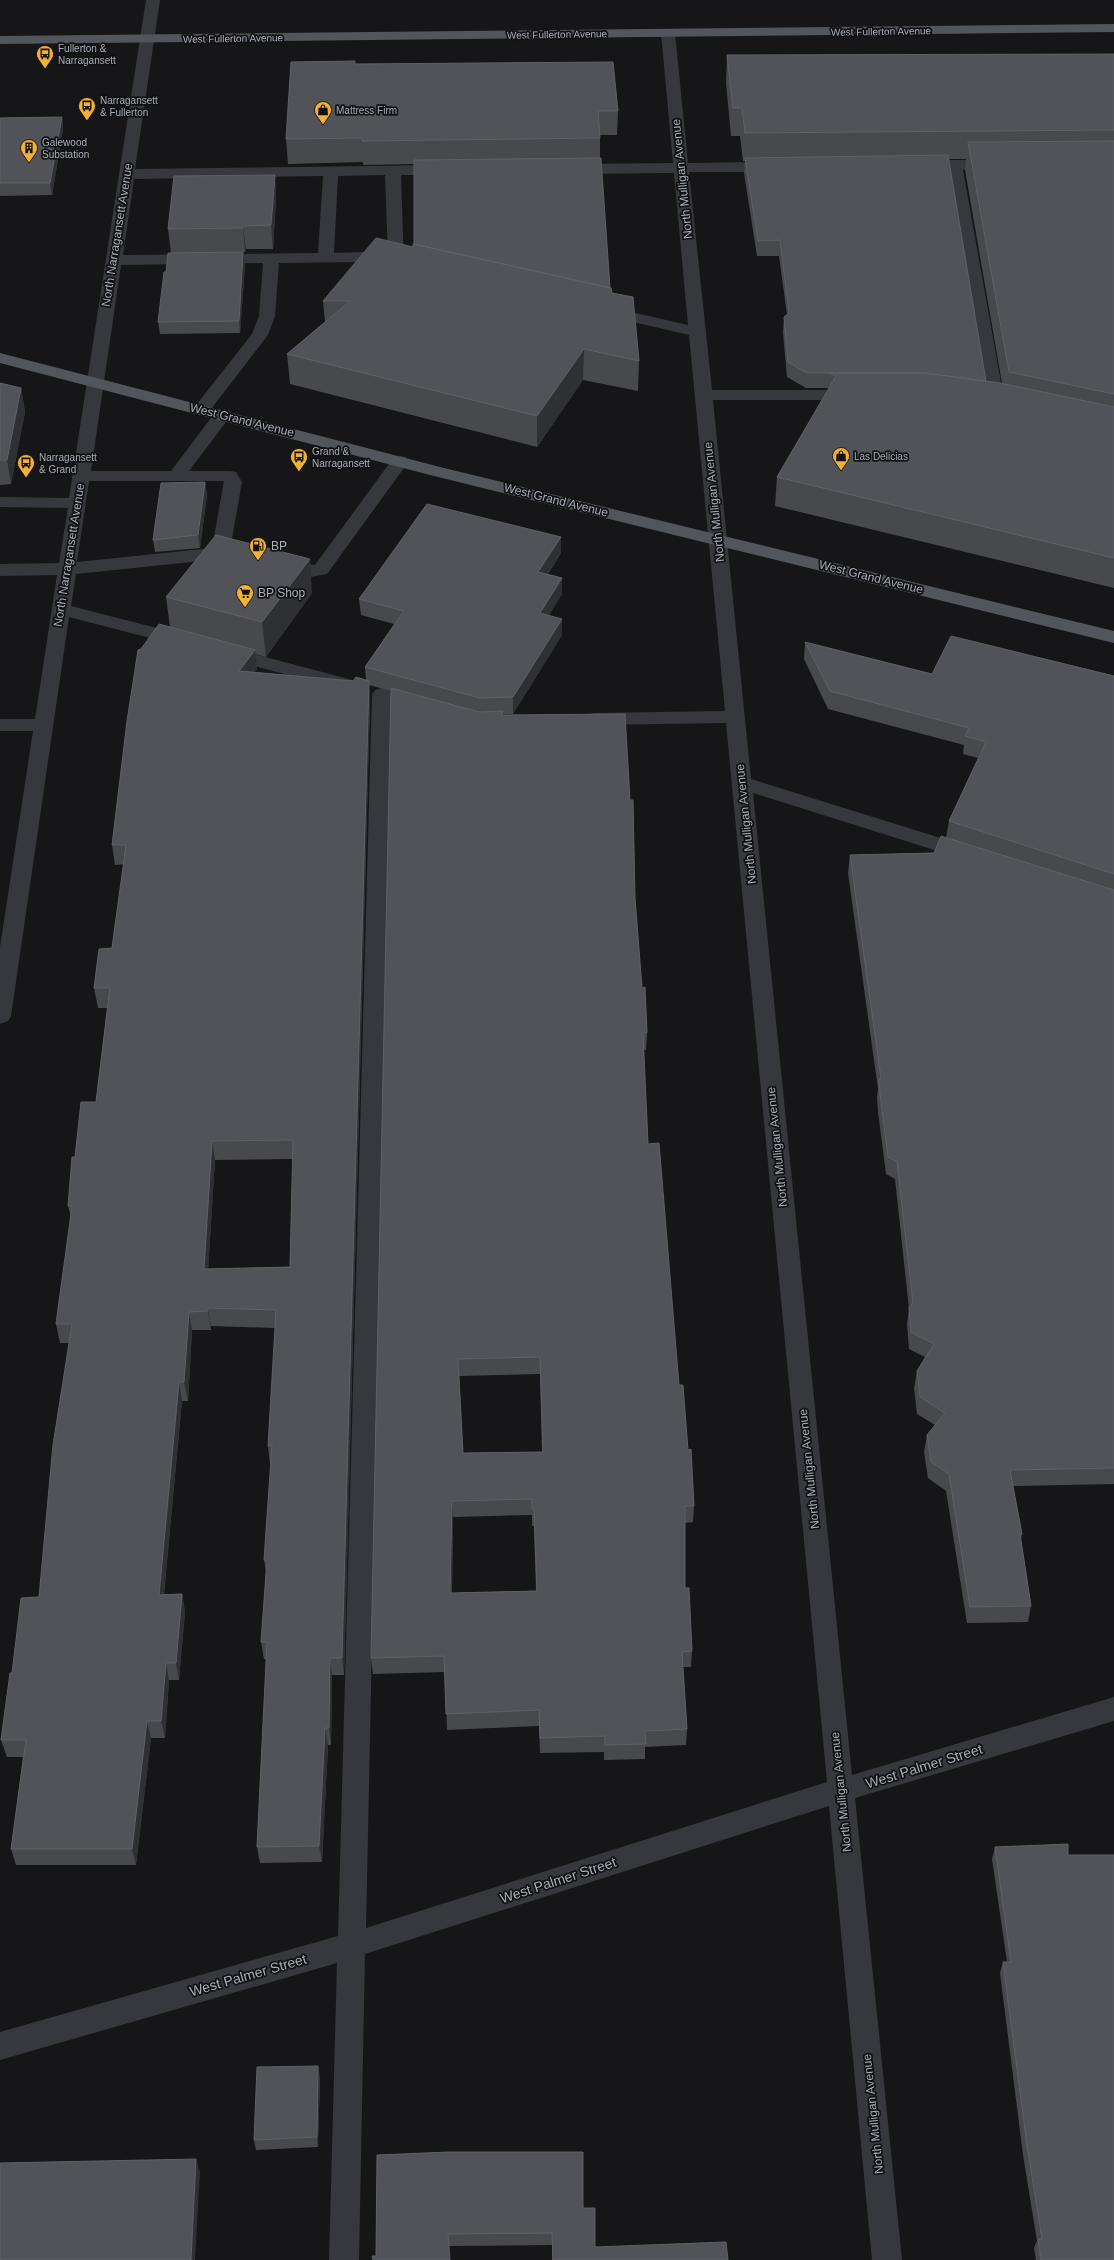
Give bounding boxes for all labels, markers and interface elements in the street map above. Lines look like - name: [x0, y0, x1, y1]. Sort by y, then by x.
- street label: West Fullerton Avenue: [831, 25, 932, 38]
- street label: West Fullerton Avenue: [507, 28, 608, 41]
- street label: West Fullerton Avenue: [183, 32, 284, 45]
- place label: Fullerton & Narragansett: [58, 43, 116, 66]
- bus stop icon: Fullerton & Narragansett: [35, 44, 55, 69]
- place label: Narragansett & Fullerton: [100, 95, 158, 118]
- bus stop icon: Narragansett & Fullerton: [77, 96, 97, 121]
- shop icon: Mattress Firm: [313, 100, 333, 125]
- place label: Mattress Firm: [336, 105, 397, 116]
- street label: North Mulligan Avenue: [669, 118, 695, 240]
- place label: Galewood Substation: [42, 137, 89, 160]
- building icon: Galewood Substation: [19, 138, 39, 163]
- street label: North Narragansett Avenue: [99, 162, 135, 308]
- street label: West Grand Avenue: [188, 400, 296, 440]
- street label: North Mulligan Avenue: [701, 441, 727, 563]
- place label: Grand & Narragansett: [312, 446, 370, 469]
- shop icon: Las Delicias: [831, 446, 851, 471]
- bus stop icon: Grand & Narragansett: [289, 447, 309, 472]
- place label: Las Delicias: [854, 451, 908, 462]
- place label: Narragansett & Grand: [39, 452, 97, 475]
- bus stop icon: Narragansett & Grand: [16, 453, 36, 478]
- street label: West Grand Avenue: [502, 480, 610, 520]
- street label: North Narragansett Avenue: [51, 482, 87, 628]
- fuel station icon: BP: [248, 536, 268, 561]
- place label: BP: [271, 539, 287, 553]
- street label: West Grand Avenue: [817, 557, 925, 597]
- supermarket icon: BP Shop: [235, 583, 255, 608]
- place label: BP Shop: [258, 586, 305, 600]
- street label: North Mulligan Avenue: [733, 763, 759, 885]
- street label: North Mulligan Avenue: [764, 1086, 790, 1208]
- street label: North Mulligan Avenue: [796, 1408, 822, 1530]
- street label: North Mulligan Avenue: [828, 1731, 854, 1853]
- street label: West Palmer Street: [864, 1741, 984, 1791]
- street label: West Palmer Street: [498, 1854, 618, 1906]
- street label: West Palmer Street: [188, 1951, 309, 1999]
- street label: North Mulligan Avenue: [860, 2053, 886, 2175]

